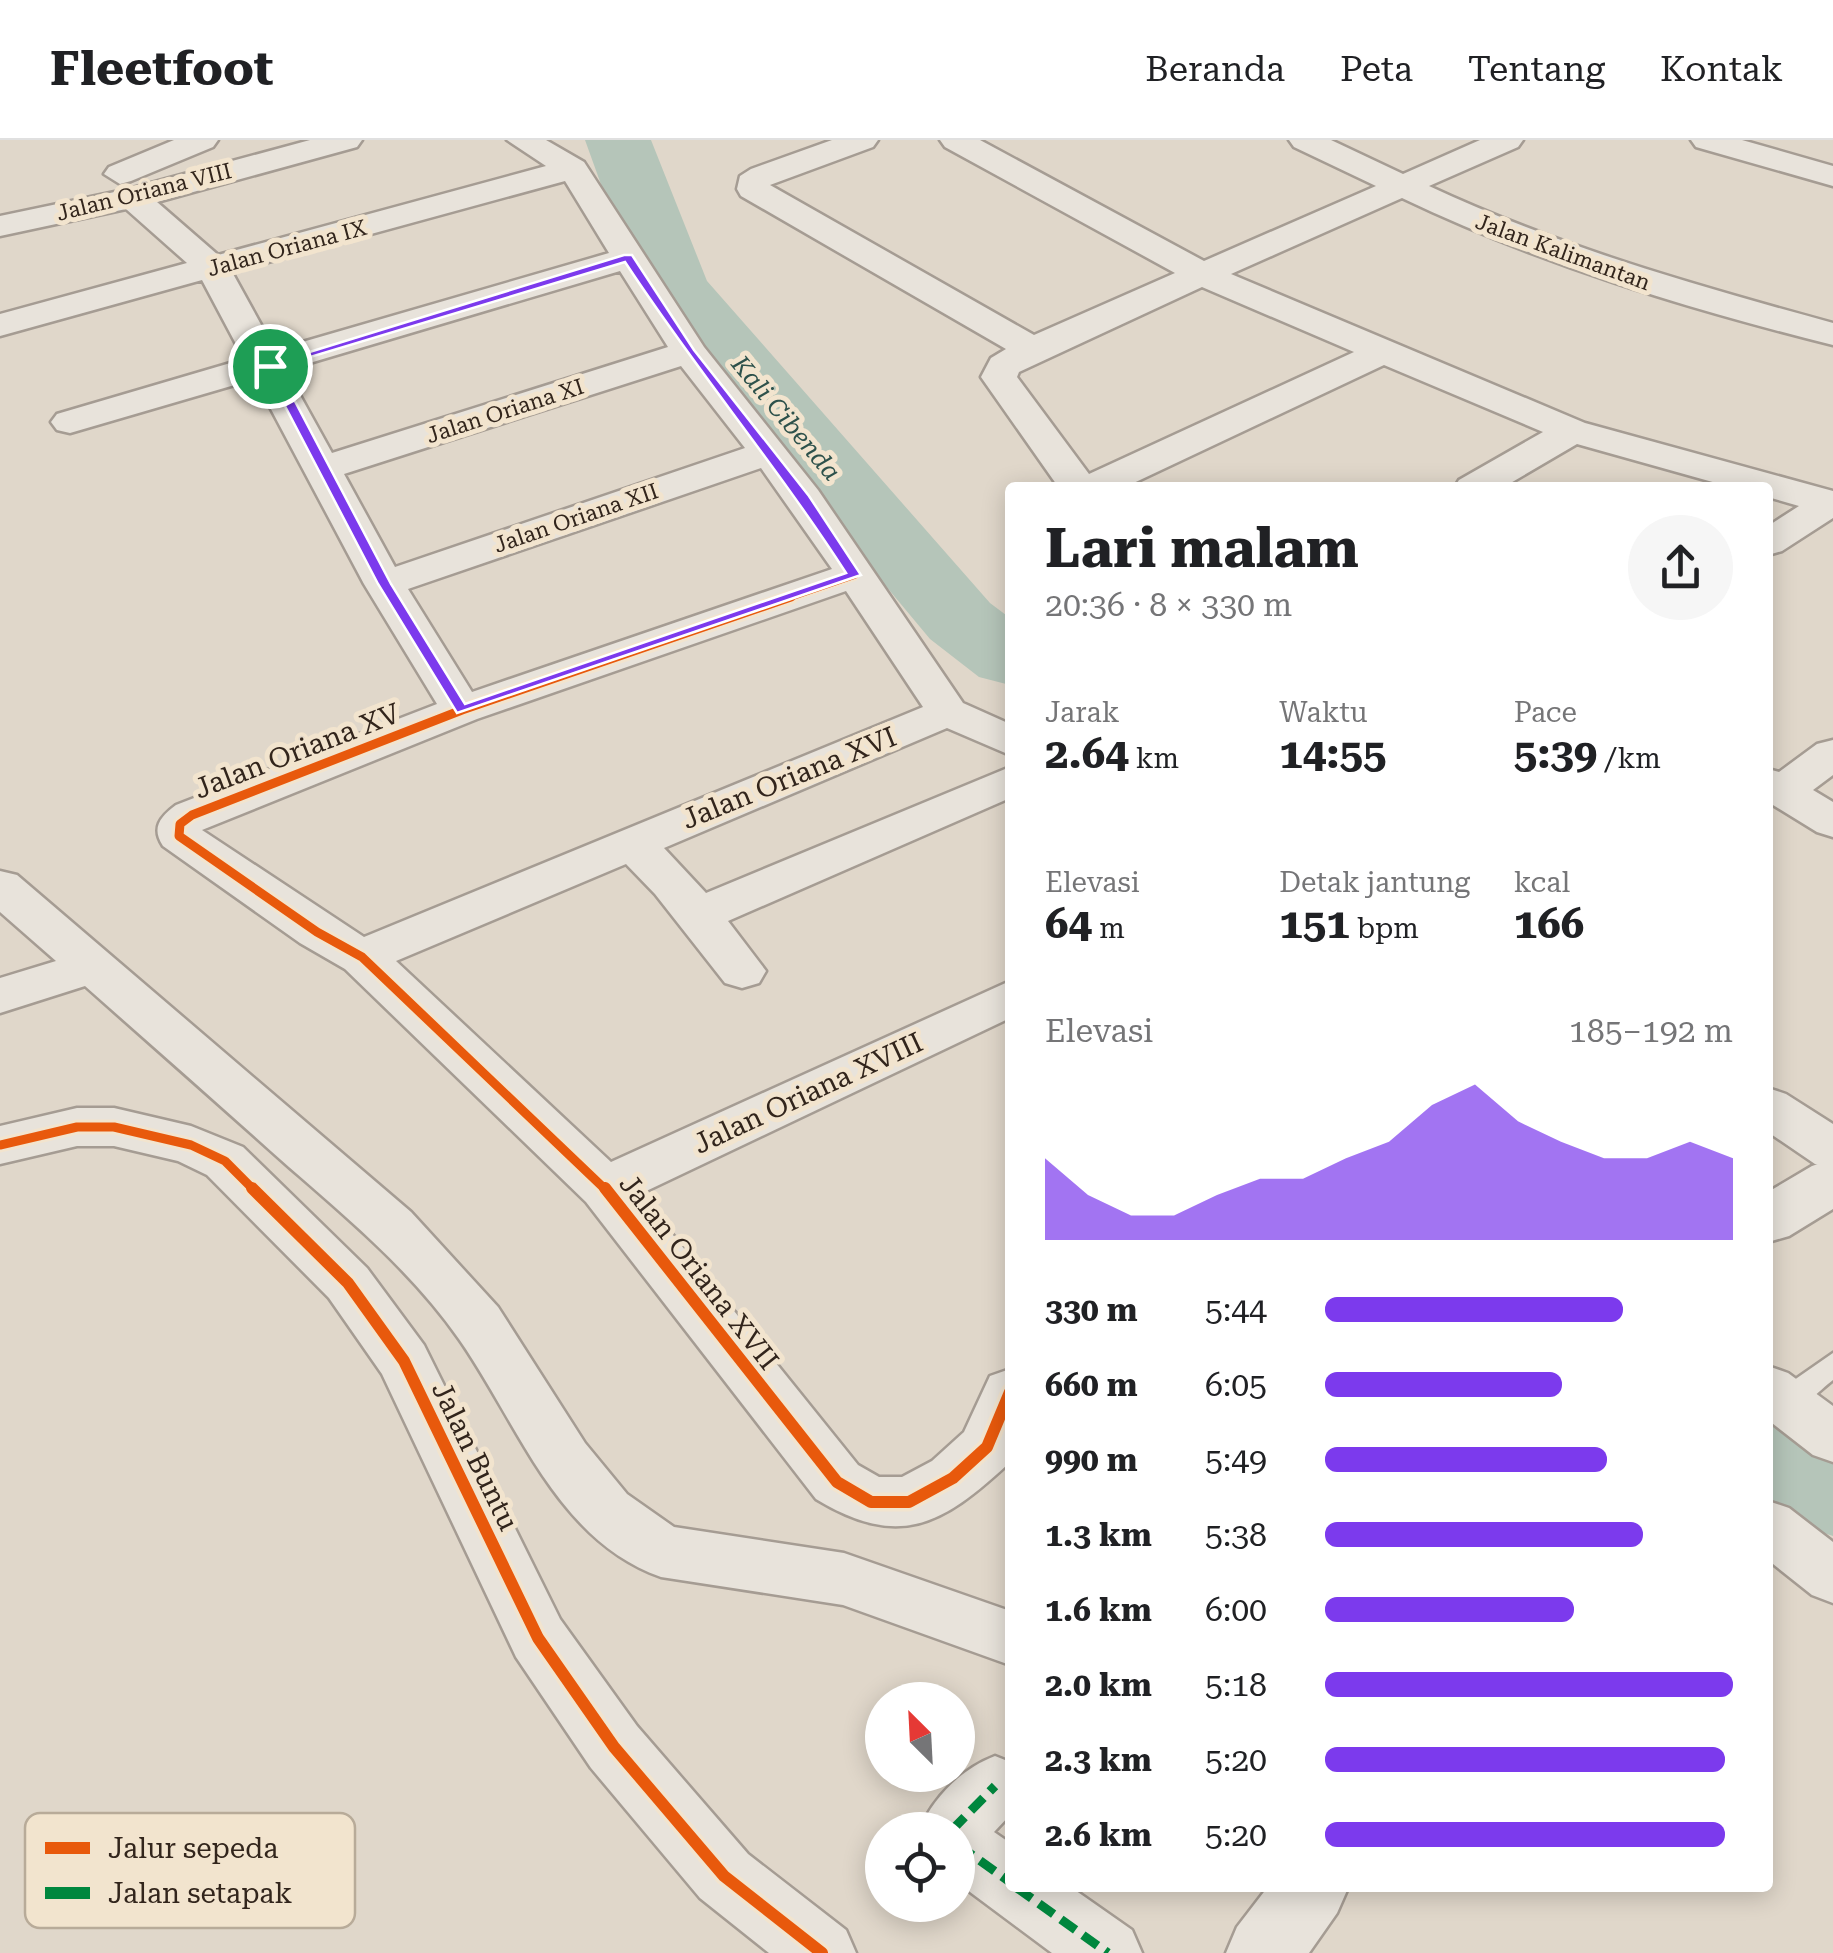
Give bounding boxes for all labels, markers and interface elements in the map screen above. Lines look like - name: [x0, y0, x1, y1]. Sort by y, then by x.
- text: Fleetfoot: [50, 41, 274, 97]
- text: Beranda: [1145, 49, 1285, 90]
- text: Peta: [1340, 49, 1413, 90]
- text: Tentang: [1468, 49, 1605, 90]
- text: Kontak: [1660, 49, 1783, 90]
- street label: Jalan Oriana VIII: [54, 158, 234, 226]
- street label: Jalan Kalimantan: [1472, 209, 1654, 295]
- street label: Jalan Oriana IX: [205, 215, 369, 281]
- pin: [228, 324, 313, 409]
- icon: arrive: [243, 339, 298, 394]
- water label: Kali Cibenda: [725, 349, 846, 486]
- street label: Jalan Oriana XI: [423, 374, 587, 448]
- street label: Jalan Oriana XII: [491, 478, 661, 558]
- button: share: [1628, 515, 1733, 620]
- text: Lari malam: [1045, 516, 1359, 580]
- text: 20:36 · 8 × 330 m: [1045, 586, 1292, 624]
- street label: Jalan Oriana XV: [189, 696, 405, 805]
- text: Jarak: [1045, 696, 1119, 729]
- text: Waktu: [1279, 696, 1367, 729]
- text: Pace: [1514, 696, 1577, 729]
- street label: Jalan Oriana XVI: [677, 720, 901, 836]
- text: 2.64: [1045, 729, 1129, 778]
- text: 14:55: [1279, 729, 1387, 778]
- text: 5:39: [1514, 729, 1597, 778]
- text: km: [1129, 742, 1179, 775]
- text: /km: [1597, 742, 1661, 775]
- text: Elevasi: [1045, 866, 1140, 899]
- text: Detak jantung: [1279, 866, 1470, 899]
- text: kcal: [1514, 866, 1570, 899]
- text: 64: [1045, 899, 1092, 948]
- text: 151: [1279, 899, 1350, 948]
- text: 166: [1514, 899, 1584, 948]
- text: m: [1092, 912, 1125, 945]
- text: bpm: [1350, 912, 1419, 945]
- text: Elevasi: [1045, 1012, 1153, 1050]
- text: 185–192 m: [1569, 1012, 1733, 1050]
- street label: Jalan Oriana XVIII: [688, 1025, 928, 1161]
- street label: Jalan Oriana XVII: [613, 1168, 785, 1376]
- text: 330 m: [1045, 1291, 1138, 1329]
- text: 5:44: [1205, 1291, 1267, 1329]
- text: 660 m: [1045, 1366, 1138, 1404]
- text: 6:05: [1205, 1366, 1267, 1404]
- street label: Jalan Buntu: [425, 1376, 525, 1536]
- text: 990 m: [1045, 1441, 1138, 1479]
- text: 5:49: [1205, 1441, 1267, 1479]
- text: 1.3 km: [1045, 1516, 1152, 1554]
- text: 5:38: [1205, 1516, 1267, 1554]
- text: 1.6 km: [1045, 1591, 1152, 1629]
- text: 6:00: [1205, 1591, 1267, 1629]
- text: 2.0 km: [1045, 1666, 1152, 1704]
- text: 5:18: [1205, 1666, 1267, 1704]
- north arrow: [865, 1682, 975, 1792]
- map controls: [865, 1682, 975, 1922]
- text: 2.3 km: [1045, 1741, 1152, 1779]
- text: 5:20: [1205, 1741, 1267, 1779]
- button: locate: [865, 1812, 975, 1922]
- legend: [25, 1813, 355, 1928]
- text: 2.6 km: [1045, 1816, 1152, 1854]
- text: 5:20: [1205, 1816, 1267, 1854]
- text: Jalur sepeda: [108, 1832, 279, 1865]
- text: Jalan setapak: [108, 1877, 292, 1910]

